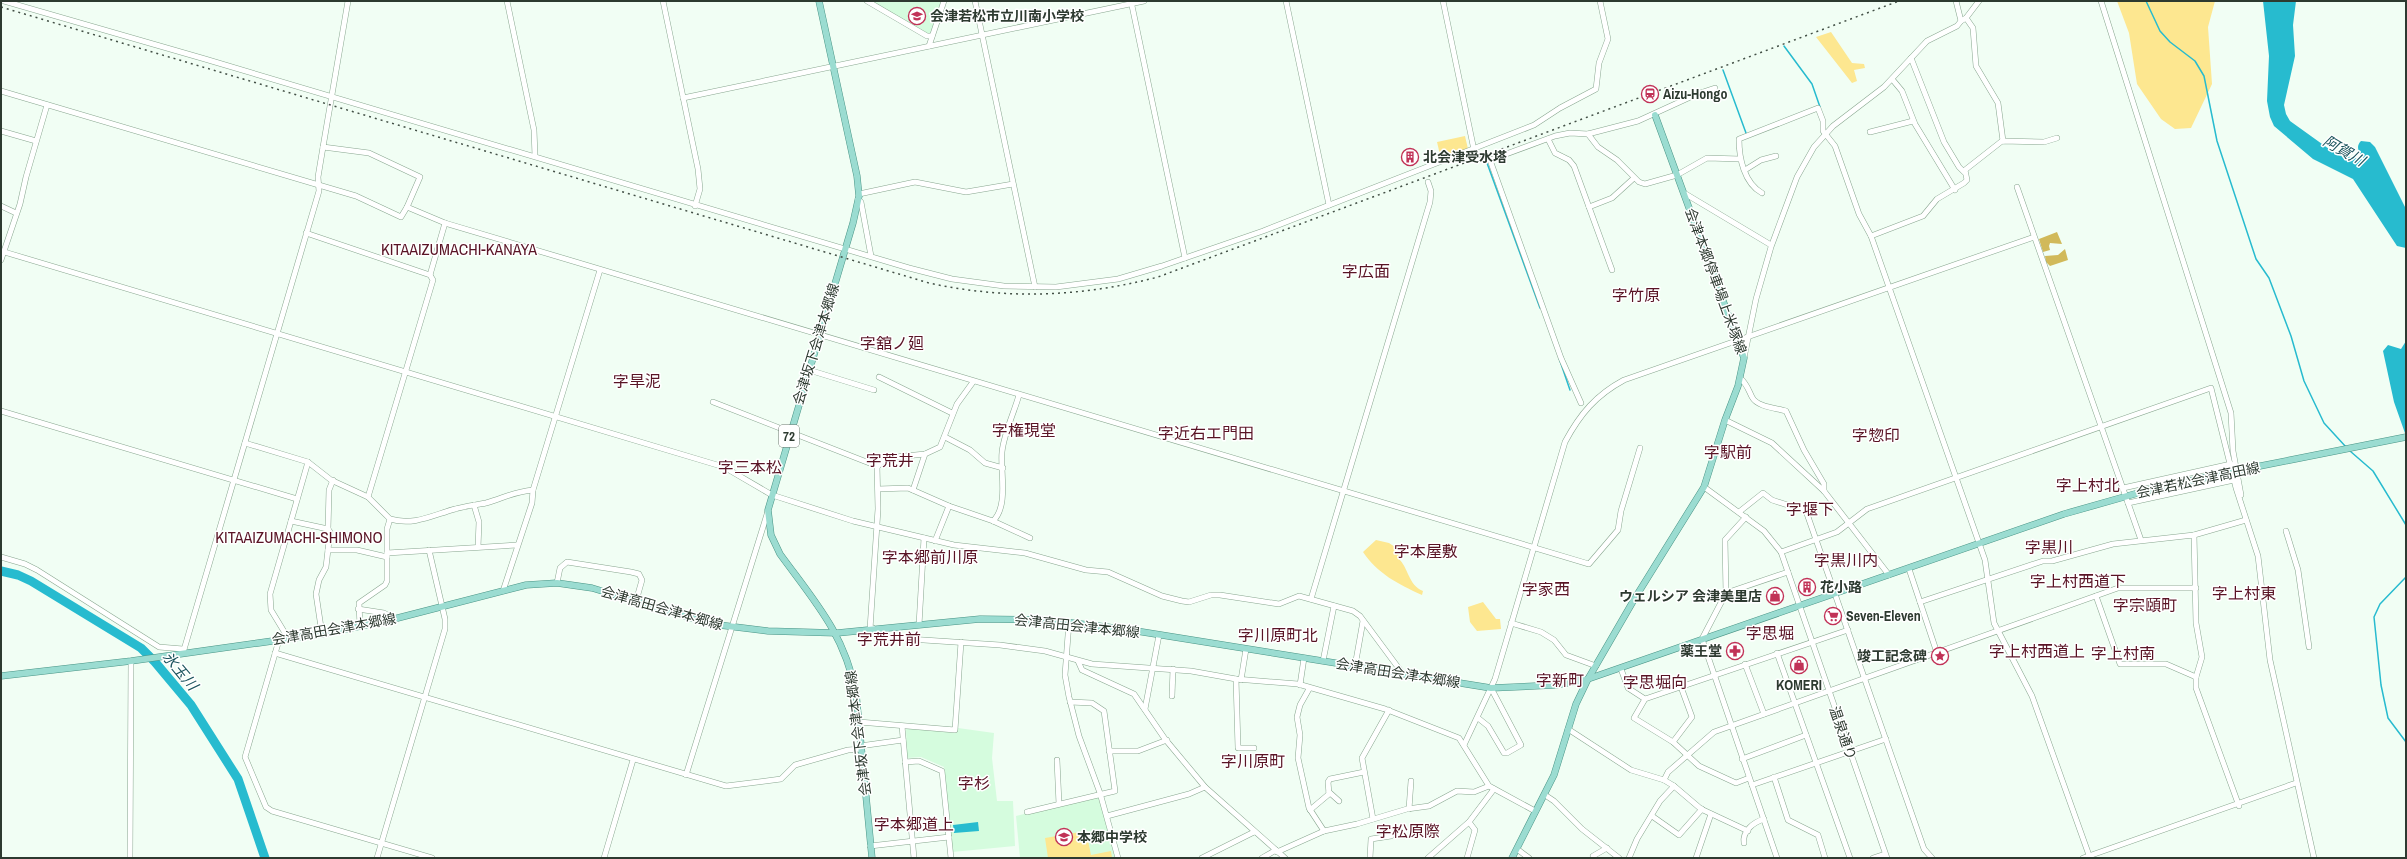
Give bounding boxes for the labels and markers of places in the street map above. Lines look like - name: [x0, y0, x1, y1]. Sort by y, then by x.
- school or university icon: 会津若松市立川南小学校: [907, 6, 927, 26]
- place label: 会津若松市立川南小学校: [930, 7, 1084, 25]
- station icon: Aizu-Hongo: [1640, 84, 1660, 104]
- place label: Aizu-Hongo: [1663, 85, 1727, 103]
- building icon: 北会津受水塔: [1400, 147, 1420, 167]
- place label: 北会津受水塔: [1423, 148, 1507, 166]
- building icon: 花小路: [1797, 577, 1817, 597]
- place label: 花小路: [1820, 578, 1862, 596]
- shop icon: ウェルシア 会津美里店: [1765, 586, 1785, 606]
- place label: ウェルシア 会津美里店: [1619, 587, 1762, 605]
- supermarket icon: Seven-Eleven: [1823, 606, 1843, 626]
- place label: Seven-Eleven: [1846, 607, 1921, 625]
- pharmacy icon: 薬王堂: [1725, 641, 1745, 661]
- place label: 薬王堂: [1680, 642, 1722, 660]
- place icon: 竣工記念碑: [1930, 646, 1950, 666]
- place label: 竣工記念碑: [1857, 647, 1927, 665]
- shop icon: KOMERI: [1789, 655, 1809, 675]
- place label: KOMERI: [1776, 676, 1822, 694]
- school or university icon: 本郷中学校: [1054, 827, 1074, 847]
- place label: 本郷中学校: [1077, 828, 1147, 846]

